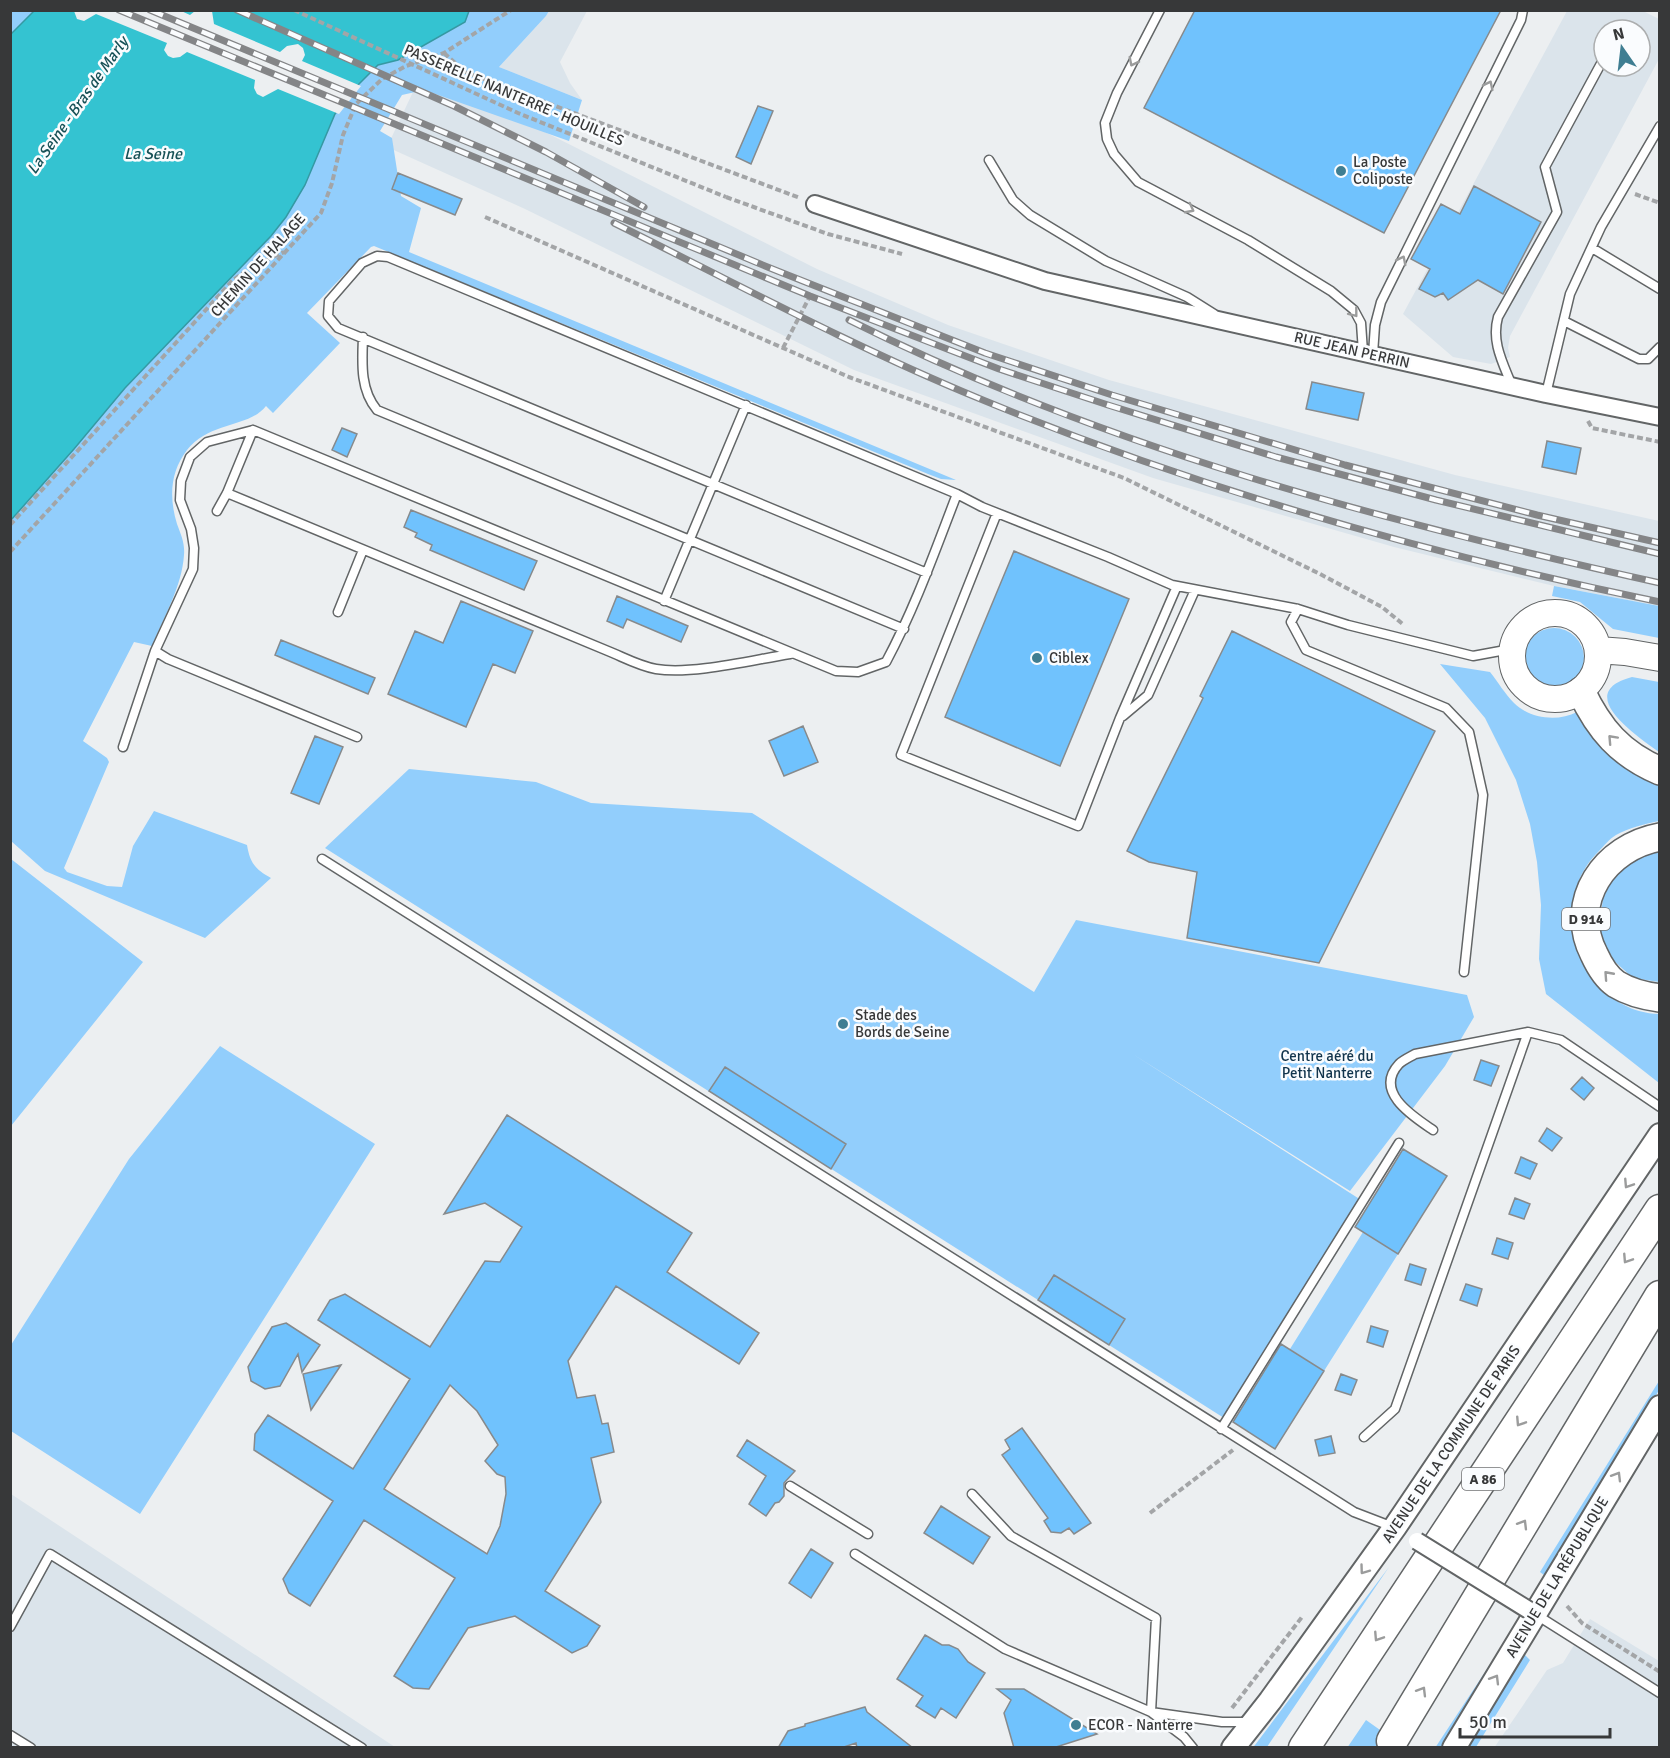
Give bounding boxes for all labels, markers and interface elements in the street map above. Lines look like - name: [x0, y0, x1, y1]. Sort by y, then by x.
- north arrow: [1592, 18, 1652, 78]
- text: N: [1611, 23, 1626, 45]
- water label: La Seine - Bras de Marly: [23, 31, 134, 178]
- street label: PASSERELLE NANTERRE - HOUILLES: [401, 40, 627, 150]
- one-way arrow: [1129, 56, 1140, 67]
- one-way arrow: [1481, 81, 1493, 92]
- water label: La Seine: [124, 144, 183, 164]
- place label: La Poste Coliposte: [1353, 153, 1413, 188]
- marker: La Poste Coliposte: [1334, 164, 1348, 178]
- one-way arrow: [1183, 202, 1194, 213]
- street label: CHEMIN DE HALAGE: [207, 209, 309, 321]
- one-way arrow: [1395, 255, 1407, 266]
- one-way arrow: [1346, 306, 1357, 317]
- street label: RUE JEAN PERRIN: [1292, 328, 1412, 372]
- place label: Ciblex: [1049, 649, 1089, 667]
- marker: Ciblex: [1030, 651, 1044, 665]
- one-way arrow: [1608, 736, 1619, 746]
- road number: D 914: [1562, 908, 1610, 930]
- one-way arrow: [1604, 971, 1615, 982]
- place label: Stade des Bords de Seine: [855, 1006, 949, 1041]
- marker: Stade des Bords de Seine: [836, 1017, 850, 1031]
- park label: Centre aéré du Petit Nanterre: [1280, 1047, 1374, 1082]
- one-way arrow: [1623, 1178, 1635, 1188]
- one-way arrow: [1623, 1253, 1635, 1263]
- street label: AVENUE DE LA COMMUNE DE PARIS: [1378, 1342, 1524, 1546]
- one-way arrow: [1516, 1415, 1527, 1426]
- road number: A 86: [1462, 1468, 1504, 1490]
- one-way arrow: [1610, 1472, 1622, 1482]
- street label: AVENUE DE LA RÉPUBLIQUE: [1501, 1493, 1612, 1661]
- one-way arrow: [1515, 1520, 1527, 1530]
- one-way arrow: [1360, 1564, 1371, 1575]
- one-way arrow: [1375, 1631, 1386, 1642]
- one-way arrow: [1488, 1675, 1500, 1685]
- one-way arrow: [1415, 1687, 1427, 1697]
- scale bar: [1460, 1701, 1610, 1739]
- text: 50 m: [1469, 1711, 1507, 1733]
- place label: ECOR - Nanterre: [1088, 1716, 1193, 1734]
- marker: ECOR - Nanterre: [1069, 1718, 1083, 1732]

